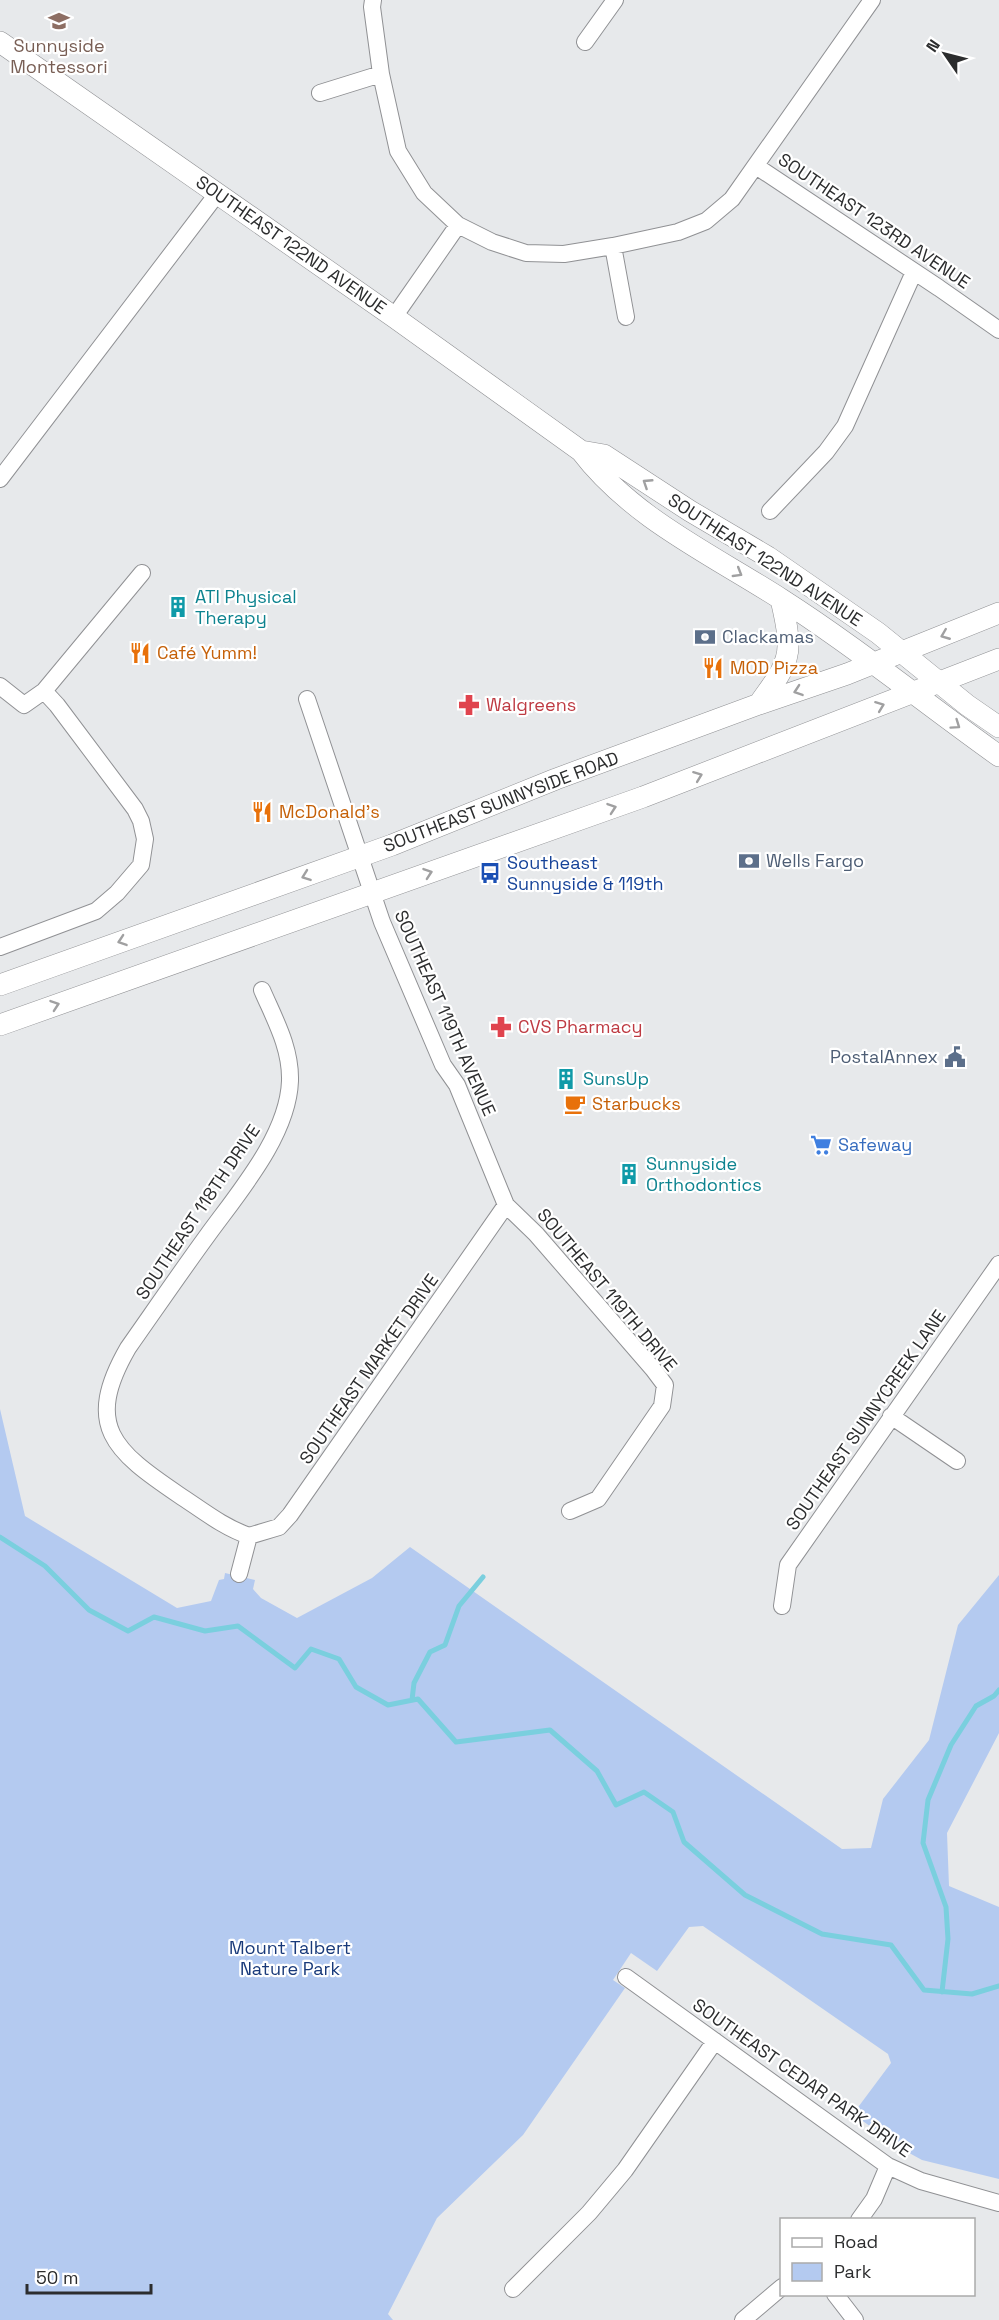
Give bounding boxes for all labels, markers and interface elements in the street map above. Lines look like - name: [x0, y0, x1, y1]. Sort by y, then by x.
- school or university icon: Sunnyside Montessori: [47, 9, 71, 33]
- north arrow: [915, 24, 975, 84]
- place label: Sunnyside Montessori: [10, 34, 108, 78]
- text: N: [921, 35, 945, 56]
- street label: SOUTHEAST 123RD AVENUE: [774, 148, 975, 294]
- street label: SOUTHEAST 122ND AVENUE: [192, 170, 391, 319]
- one-way arrow: [642, 479, 653, 490]
- street label: SOUTHEAST 122ND AVENUE: [664, 488, 867, 631]
- one-way arrow: [732, 566, 742, 577]
- place label: ATI Physical Therapy: [195, 585, 297, 629]
- building icon: ATI Physical Therapy: [166, 595, 190, 619]
- bank icon: Clackamas: [693, 625, 717, 649]
- place label: Clackamas: [722, 625, 814, 648]
- one-way arrow: [940, 628, 951, 640]
- restaurant icon: Café Yumm!: [128, 641, 152, 665]
- place label: Café Yumm!: [157, 641, 257, 664]
- restaurant icon: MOD Pizza: [701, 656, 725, 680]
- place label: MOD Pizza: [730, 656, 818, 679]
- one-way arrow: [793, 683, 804, 696]
- pharmacy icon: Walgreens: [457, 693, 481, 717]
- place label: Walgreens: [486, 693, 576, 716]
- one-way arrow: [874, 701, 885, 713]
- one-way arrow: [949, 718, 960, 729]
- street label: SOUTHEAST SUNNYSIDE ROAD: [380, 746, 622, 857]
- one-way arrow: [692, 771, 703, 783]
- restaurant icon: McDonald's: [250, 800, 274, 824]
- place label: McDonald's: [279, 800, 380, 823]
- one-way arrow: [606, 803, 617, 816]
- bank icon: Wells Fargo: [737, 849, 761, 873]
- place label: Wells Fargo: [766, 849, 864, 872]
- place label: Southeast Sunnyside & 119th: [507, 851, 664, 895]
- bus stop icon: Southeast Sunnyside & 119th: [478, 861, 502, 885]
- one-way arrow: [422, 867, 433, 880]
- one-way arrow: [301, 868, 312, 881]
- street label: SOUTHEAST 119TH AVENUE: [390, 906, 501, 1119]
- one-way arrow: [117, 934, 128, 947]
- one-way arrow: [49, 1000, 60, 1013]
- pharmacy icon: CVS Pharmacy: [489, 1015, 513, 1039]
- place label: CVS Pharmacy: [518, 1015, 642, 1038]
- place label: PostalAnnex: [830, 1045, 938, 1068]
- public building icon: PostalAnnex: [943, 1045, 967, 1069]
- building icon: SunsUp: [554, 1067, 578, 1091]
- place label: SunsUp: [583, 1067, 649, 1090]
- cafe icon: Starbucks: [563, 1092, 587, 1116]
- place label: Starbucks: [592, 1092, 681, 1115]
- street label: SOUTHEAST 118TH DRIVE: [130, 1120, 265, 1304]
- supermarket icon: Safeway: [809, 1133, 833, 1157]
- place label: Safeway: [838, 1133, 912, 1156]
- place label: Sunnyside Orthodontics: [646, 1152, 762, 1196]
- building icon: Sunnyside Orthodontics: [617, 1162, 641, 1186]
- street label: SOUTHEAST 119TH DRIVE: [532, 1203, 682, 1376]
- street label: SOUTHEAST MARKET DRIVE: [294, 1269, 443, 1468]
- street label: SOUTHEAST SUNNYCREEK LANE: [781, 1305, 951, 1534]
- park label: Mount Talbert Nature Park: [229, 1936, 351, 1980]
- street label: SOUTHEAST CEDAR PARK DRIVE: [688, 1993, 916, 2162]
- legend: [780, 2218, 975, 2296]
- text: Road: [834, 2230, 878, 2253]
- scale bar: [27, 2257, 152, 2295]
- text: Park: [834, 2260, 872, 2283]
- text: 50 m: [36, 2266, 78, 2289]

